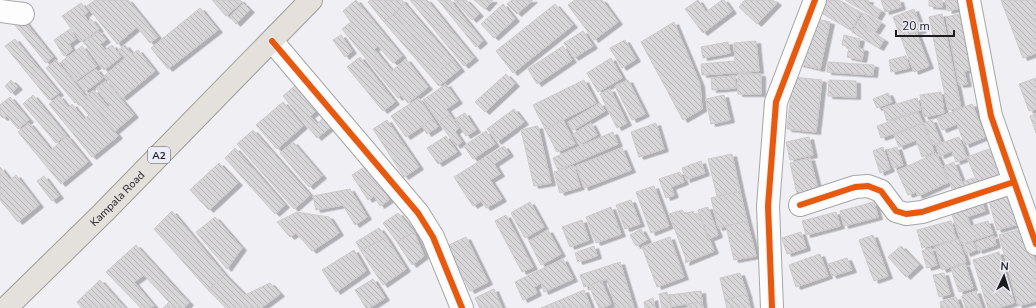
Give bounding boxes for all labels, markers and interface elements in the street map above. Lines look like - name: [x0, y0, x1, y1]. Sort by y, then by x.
- scale bar: [896, 12, 954, 38]
- text: 20 m: [902, 18, 930, 34]
- road number: A2: [148, 147, 170, 163]
- street label: Kampala Road: [87, 168, 148, 230]
- north arrow: [984, 256, 1024, 296]
- text: N: [1000, 259, 1009, 274]

